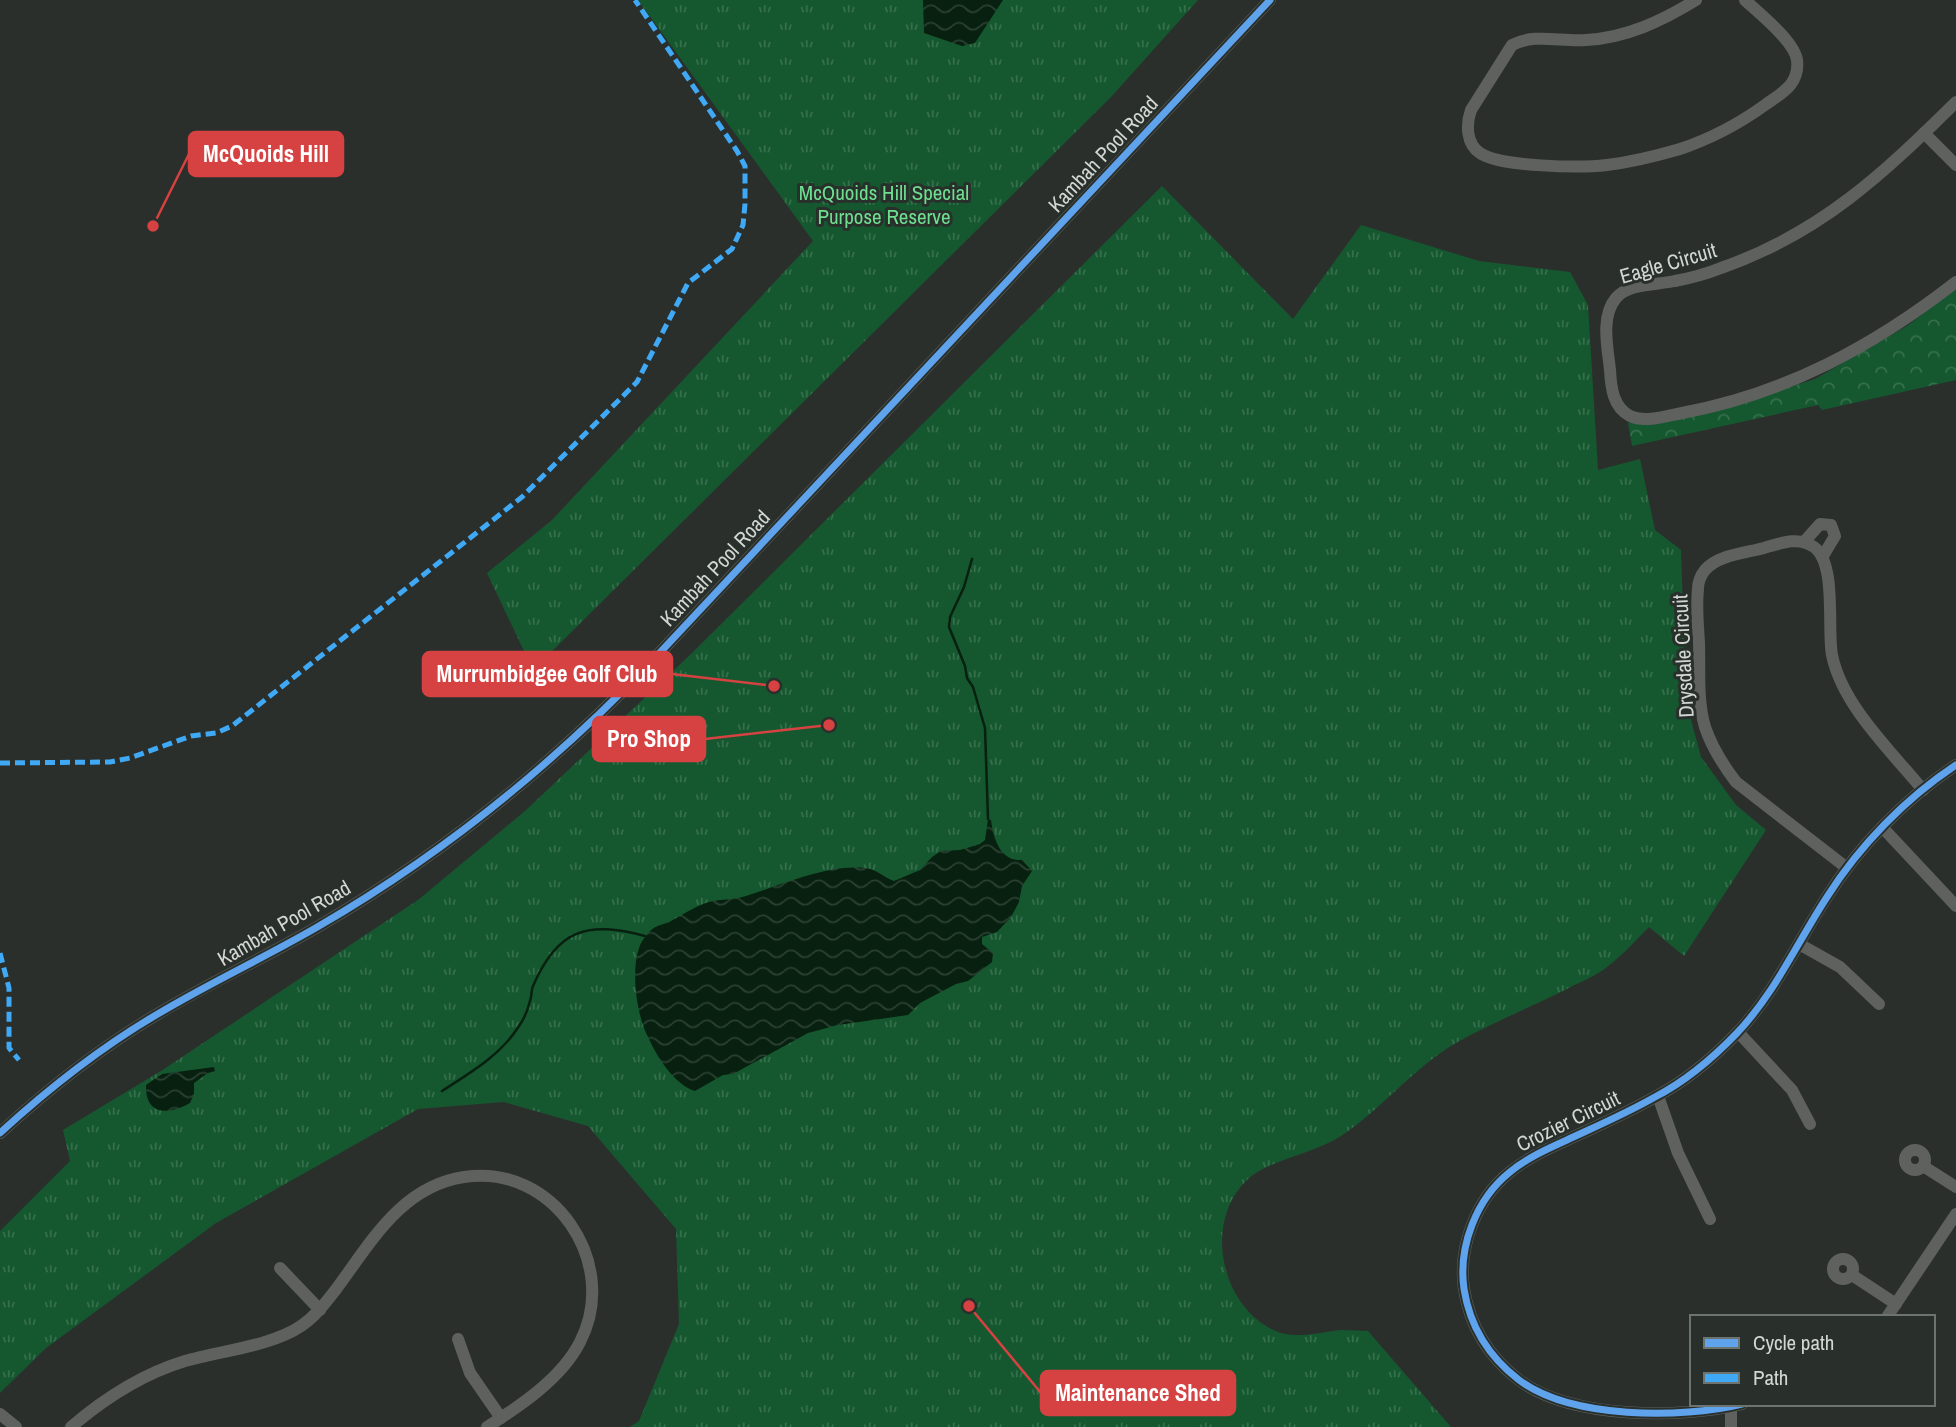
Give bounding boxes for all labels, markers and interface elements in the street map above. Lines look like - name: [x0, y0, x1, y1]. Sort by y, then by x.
- street label: Kambah Pool Road: [1041, 89, 1165, 219]
- callout: McQuoids Hill: [189, 132, 343, 176]
- text: McQuoids Hill: [203, 138, 329, 169]
- park label: McQuoids Hill Special Purpose Reserve: [799, 178, 969, 231]
- street label: Eagle Circuit: [1616, 235, 1720, 291]
- street label: Kambah Pool Road: [653, 503, 777, 633]
- street label: Drysdale Circuit: [1665, 593, 1701, 718]
- callout: Murrumbidgee Golf Club: [423, 652, 672, 696]
- text: Murrumbidgee Golf Club: [436, 658, 658, 689]
- callout: Pro Shop: [593, 717, 705, 761]
- text: Pro Shop: [607, 723, 691, 754]
- street label: Kambah Pool Road: [212, 873, 356, 973]
- street label: Crozier Circuit: [1511, 1083, 1625, 1159]
- legend: [1690, 1315, 1935, 1406]
- text: Cycle path: [1753, 1328, 1834, 1357]
- text: Path: [1753, 1363, 1788, 1392]
- callout: Maintenance Shed: [1041, 1371, 1235, 1415]
- text: Maintenance Shed: [1055, 1377, 1221, 1408]

